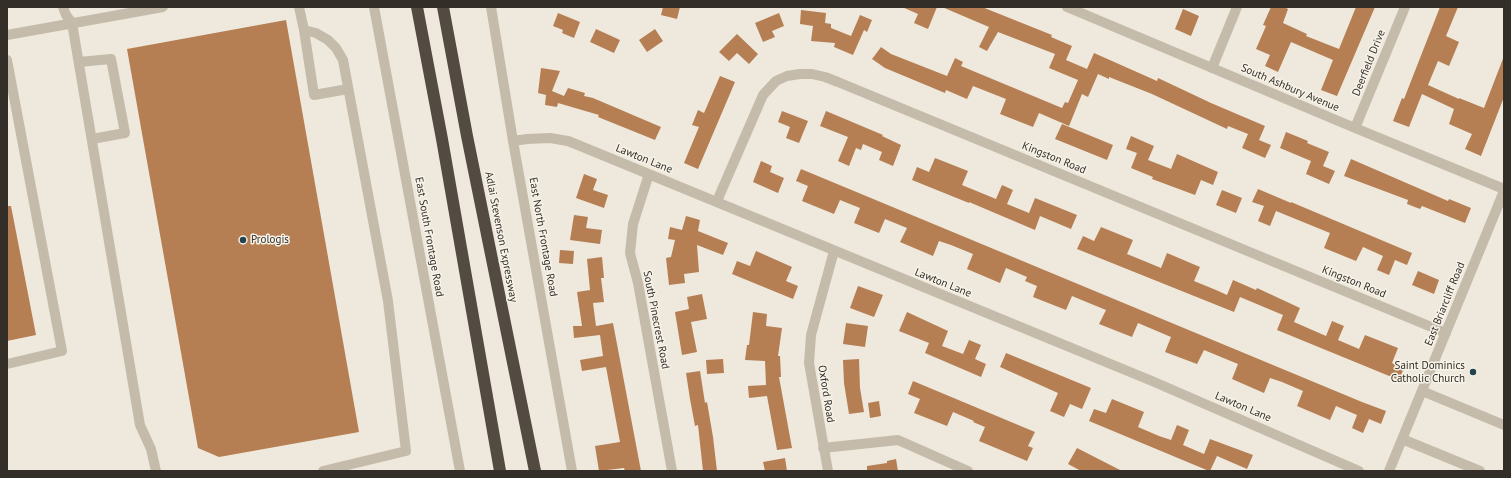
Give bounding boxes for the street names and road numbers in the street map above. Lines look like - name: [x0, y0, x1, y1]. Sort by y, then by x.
- street label: Deerfield Drive: [1350, 28, 1388, 98]
- street label: South Ashbury Avenue: [1239, 61, 1341, 115]
- street label: Kingston Road: [1020, 139, 1088, 177]
- street label: Lawton Lane: [614, 142, 674, 176]
- street label: Adlai Stevenson Expressway: [482, 171, 520, 303]
- street label: East South Frontage Road: [412, 176, 446, 298]
- street label: East North Frontage Road: [526, 176, 560, 298]
- street label: East Briarcliff Road: [1422, 260, 1468, 348]
- street label: Kingston Road: [1320, 263, 1388, 301]
- street label: Lawton Lane: [913, 266, 973, 300]
- street label: South Pinecrest Road: [640, 270, 672, 370]
- street label: Oxford Road: [815, 364, 837, 424]
- street label: Lawton Lane: [1213, 389, 1273, 425]

